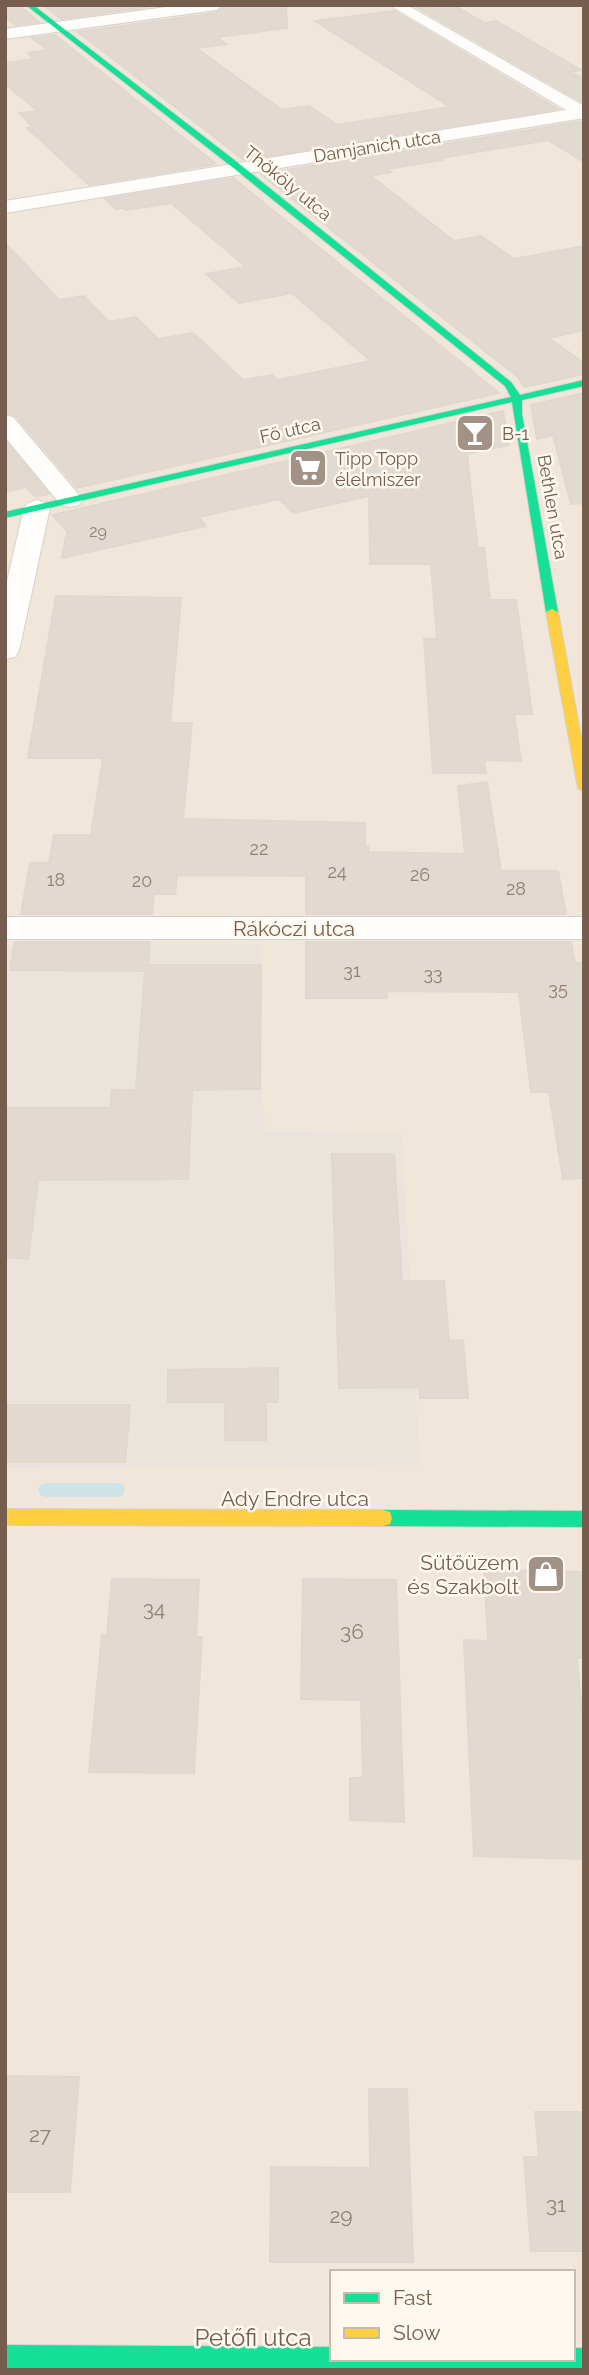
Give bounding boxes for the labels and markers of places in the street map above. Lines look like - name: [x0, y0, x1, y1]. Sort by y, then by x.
- bar icon: B-1: [454, 412, 496, 454]
- place label: B-1: [502, 423, 529, 444]
- supermarket icon: Tipp Topp élelmiszer: [287, 447, 329, 489]
- place label: Tipp Topp élelmiszer: [335, 448, 421, 490]
- place label: Sütőüzem és Szakbolt: [407, 1550, 519, 1599]
- shop icon: Sütőüzem és Szakbolt: [525, 1553, 567, 1595]

